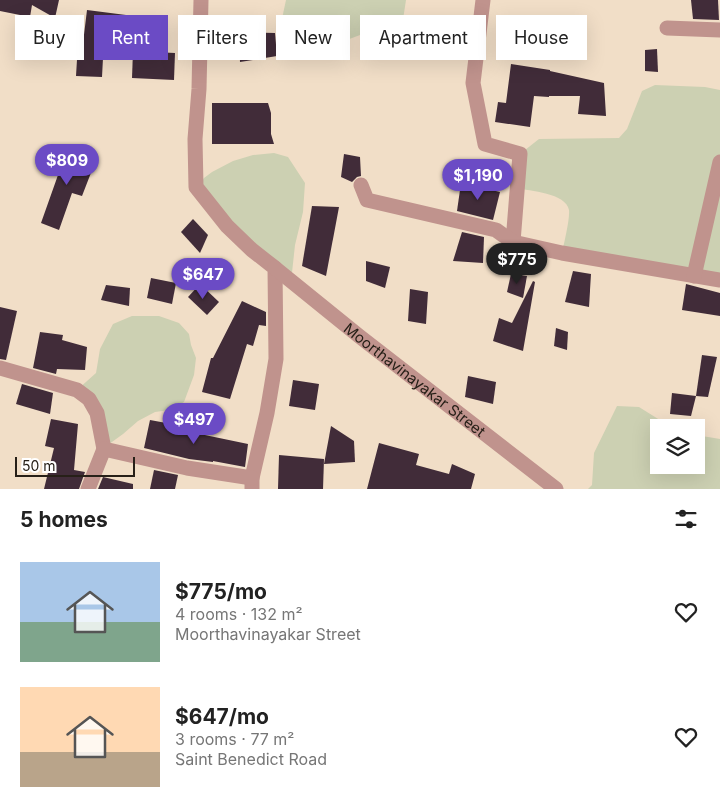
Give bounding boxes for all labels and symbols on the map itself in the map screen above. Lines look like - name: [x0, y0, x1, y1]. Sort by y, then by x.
- pin: $809: [37, 144, 97, 186]
- pin: $1,190: [437, 158, 519, 201]
- pin: $775: [487, 242, 547, 285]
- pin: $647: [173, 258, 233, 300]
- street label: Moorthavinayakar Street: [340, 318, 490, 441]
- pin: $497: [164, 402, 224, 445]
- scale bar: [15, 454, 135, 477]

